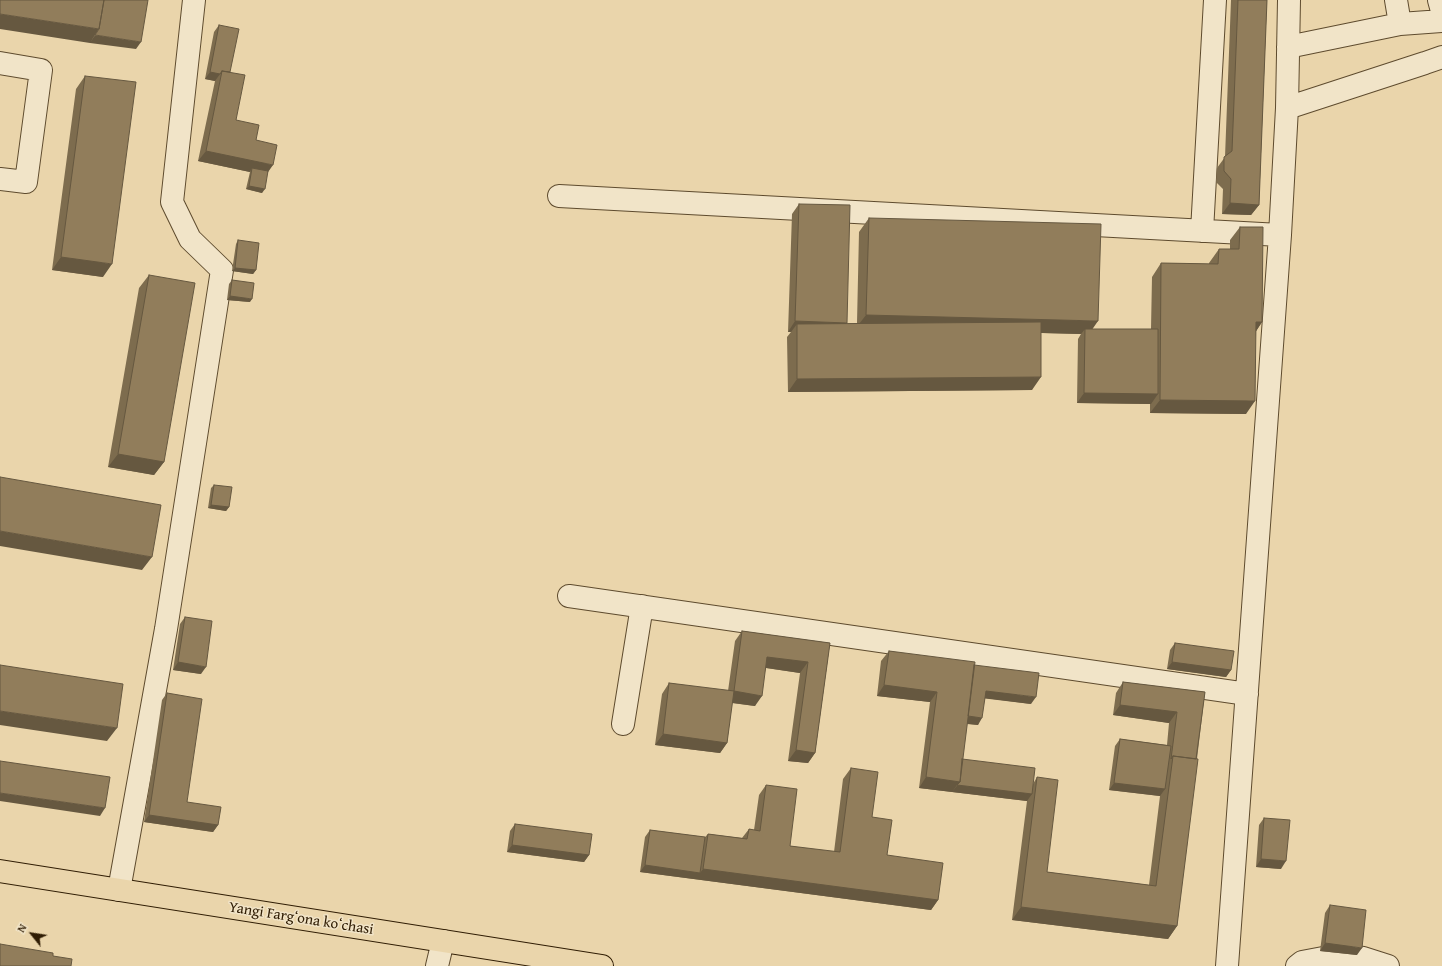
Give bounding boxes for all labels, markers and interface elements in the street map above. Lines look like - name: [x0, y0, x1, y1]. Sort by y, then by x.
- street label: Yangi Fargʻona koʻchasi: [227, 899, 375, 939]
- north arrow: [12, 914, 52, 954]
- text: N: [13, 921, 30, 935]

